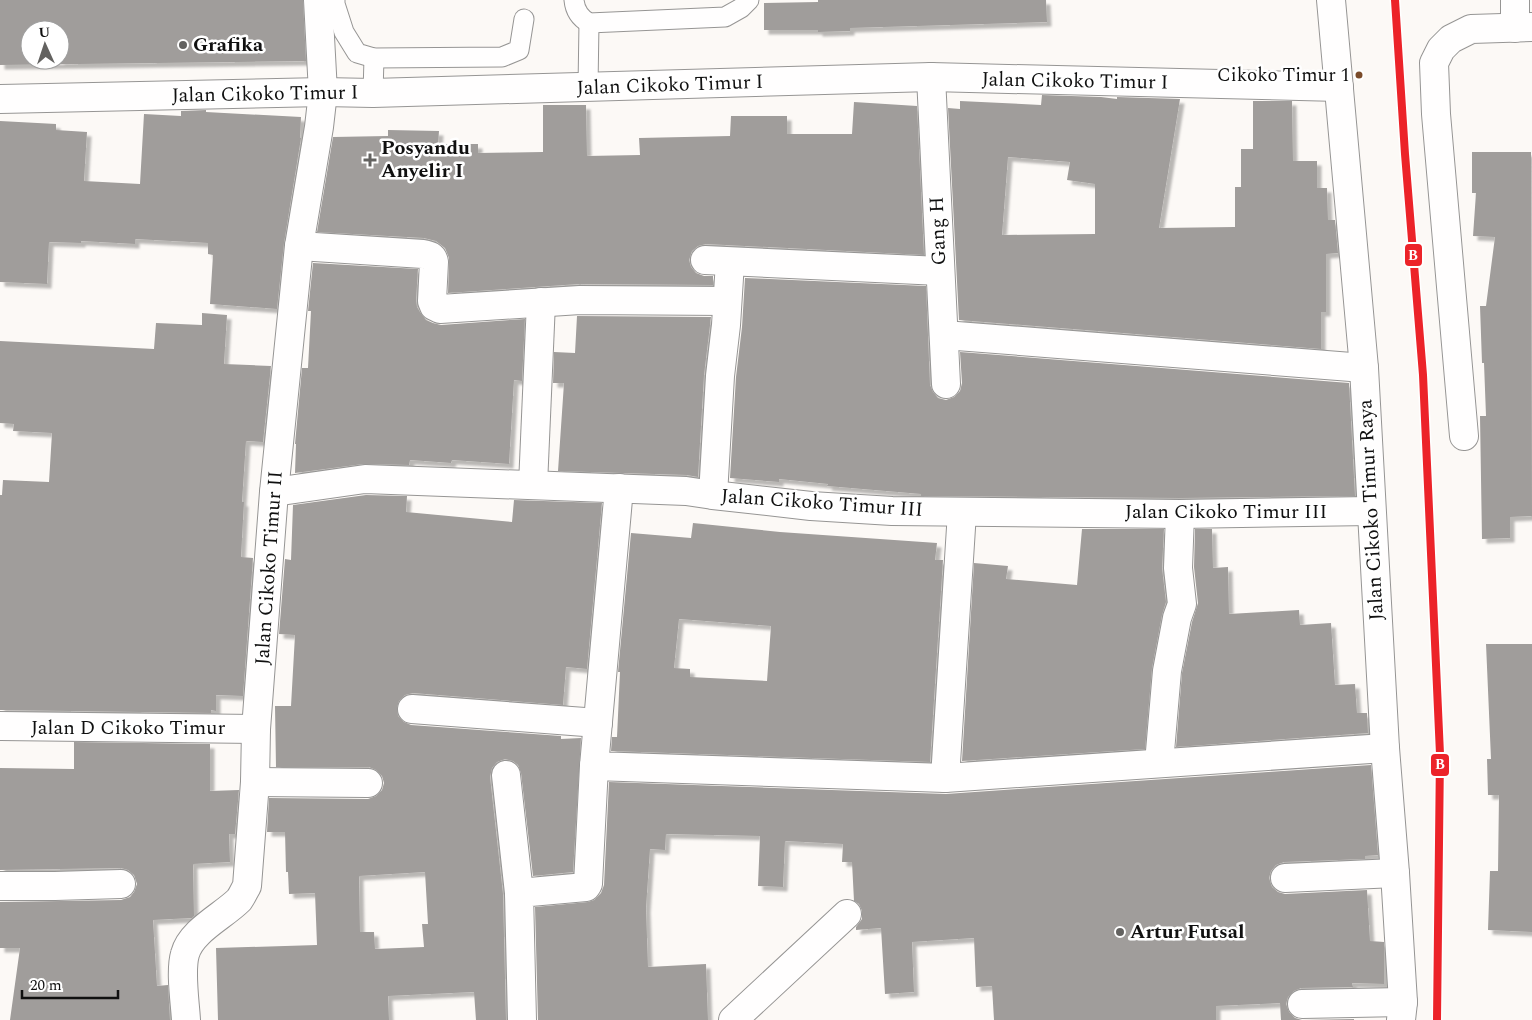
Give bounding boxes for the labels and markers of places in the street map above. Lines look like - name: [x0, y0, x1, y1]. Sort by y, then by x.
- place label: Grafika: [193, 30, 264, 60]
- marker: Grafika: [177, 39, 189, 51]
- place label: Cikoko Timur 1: [1217, 61, 1350, 90]
- marker: Cikoko Timur 1: [1354, 70, 1364, 80]
- place label: Posyandu Anyelir I: [381, 133, 470, 186]
- marker: Posyandu Anyelir I: [363, 153, 377, 167]
- place label: Artur Futsal: [1130, 917, 1245, 947]
- marker: Artur Futsal: [1114, 926, 1126, 938]

